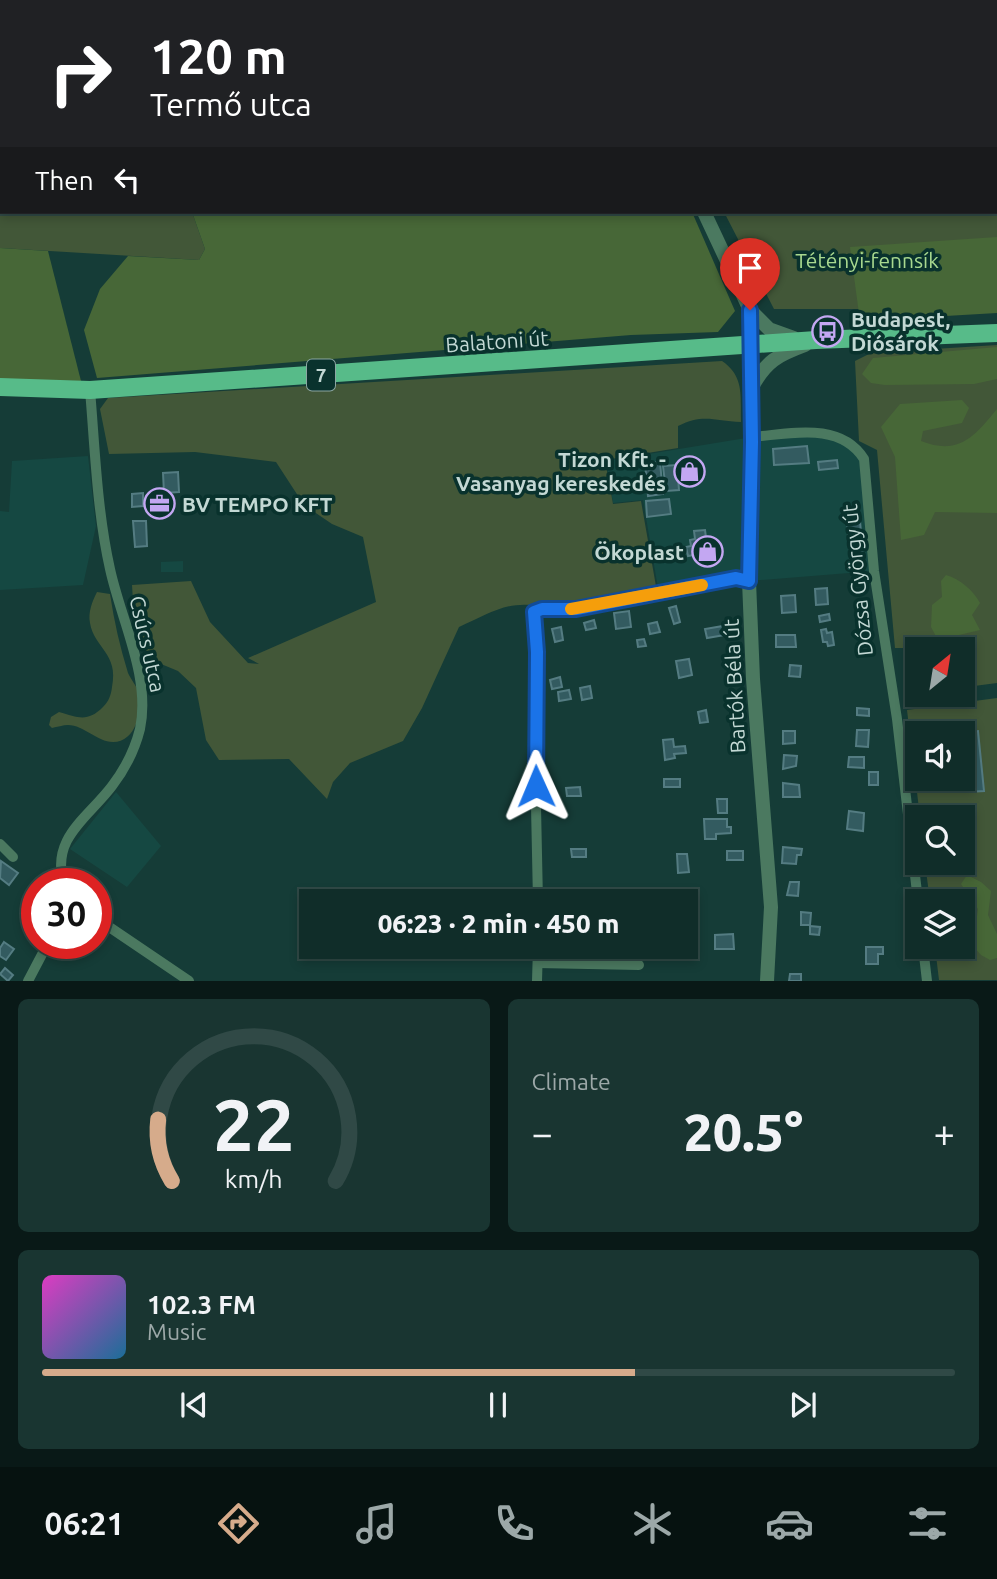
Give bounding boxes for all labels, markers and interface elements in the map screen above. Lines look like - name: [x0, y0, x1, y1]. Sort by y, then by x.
- icon: right: [35, 28, 126, 119]
- text: 120 m: [150, 28, 287, 83]
- text: Termő utca: [150, 86, 312, 122]
- icon: left: [108, 161, 146, 199]
- text: Then: [35, 166, 94, 195]
- pin: [720, 238, 780, 310]
- park label: Tétényi-fennsík: [795, 248, 939, 272]
- icon: arrive: [731, 249, 769, 287]
- place label: Budapest, Diósárok: [851, 307, 950, 355]
- bus stop icon: Budapest, Diósárok: [811, 314, 845, 348]
- street label: Balatoni út: [445, 325, 549, 357]
- road number: 7: [307, 360, 335, 390]
- place label: Tizon Kft. - Vasanyag kereskedés: [456, 447, 666, 495]
- shop icon: Tizon Kft. - Vasanyag kereskedés: [672, 454, 706, 488]
- office icon: BV TEMPO KFT: [142, 487, 176, 521]
- place label: BV TEMPO KFT: [182, 492, 333, 516]
- street label: Dózsa György út: [837, 503, 877, 657]
- shop icon: Ökoplast: [690, 535, 724, 569]
- place label: Ökoplast: [594, 540, 684, 564]
- street label: Csúcs utca: [125, 593, 171, 695]
- street label: Bartók Béla út: [719, 618, 749, 754]
- north arrow: [905, 637, 975, 707]
- map controls: [905, 637, 975, 959]
- button: sound: [905, 721, 975, 791]
- position arrow: [499, 749, 573, 823]
- button: search: [905, 805, 975, 875]
- speed limit sign: 30: [21, 868, 112, 959]
- button: layers: [905, 889, 975, 959]
- text: 06:23 · 2 min · 450 m: [378, 909, 619, 938]
- text: Climate: [532, 1069, 611, 1094]
- text: 22: [213, 1084, 295, 1166]
- text: 20.5°: [683, 1103, 803, 1161]
- text: −: [532, 1112, 553, 1154]
- text: +: [934, 1112, 955, 1154]
- text: km/h: [225, 1165, 283, 1193]
- text: 102.3 FM: [147, 1290, 256, 1319]
- text: Music: [147, 1319, 206, 1344]
- icon: previous: [175, 1386, 213, 1424]
- icon: pause: [479, 1386, 517, 1424]
- icon: next: [784, 1386, 822, 1424]
- icon: directions: [214, 1499, 263, 1548]
- icon: music: [352, 1499, 401, 1548]
- icon: phone: [490, 1499, 539, 1548]
- icon: climate: [628, 1499, 677, 1548]
- icon: car: [765, 1499, 814, 1548]
- icon: filters: [903, 1499, 952, 1548]
- text: 06:21: [44, 1505, 125, 1541]

